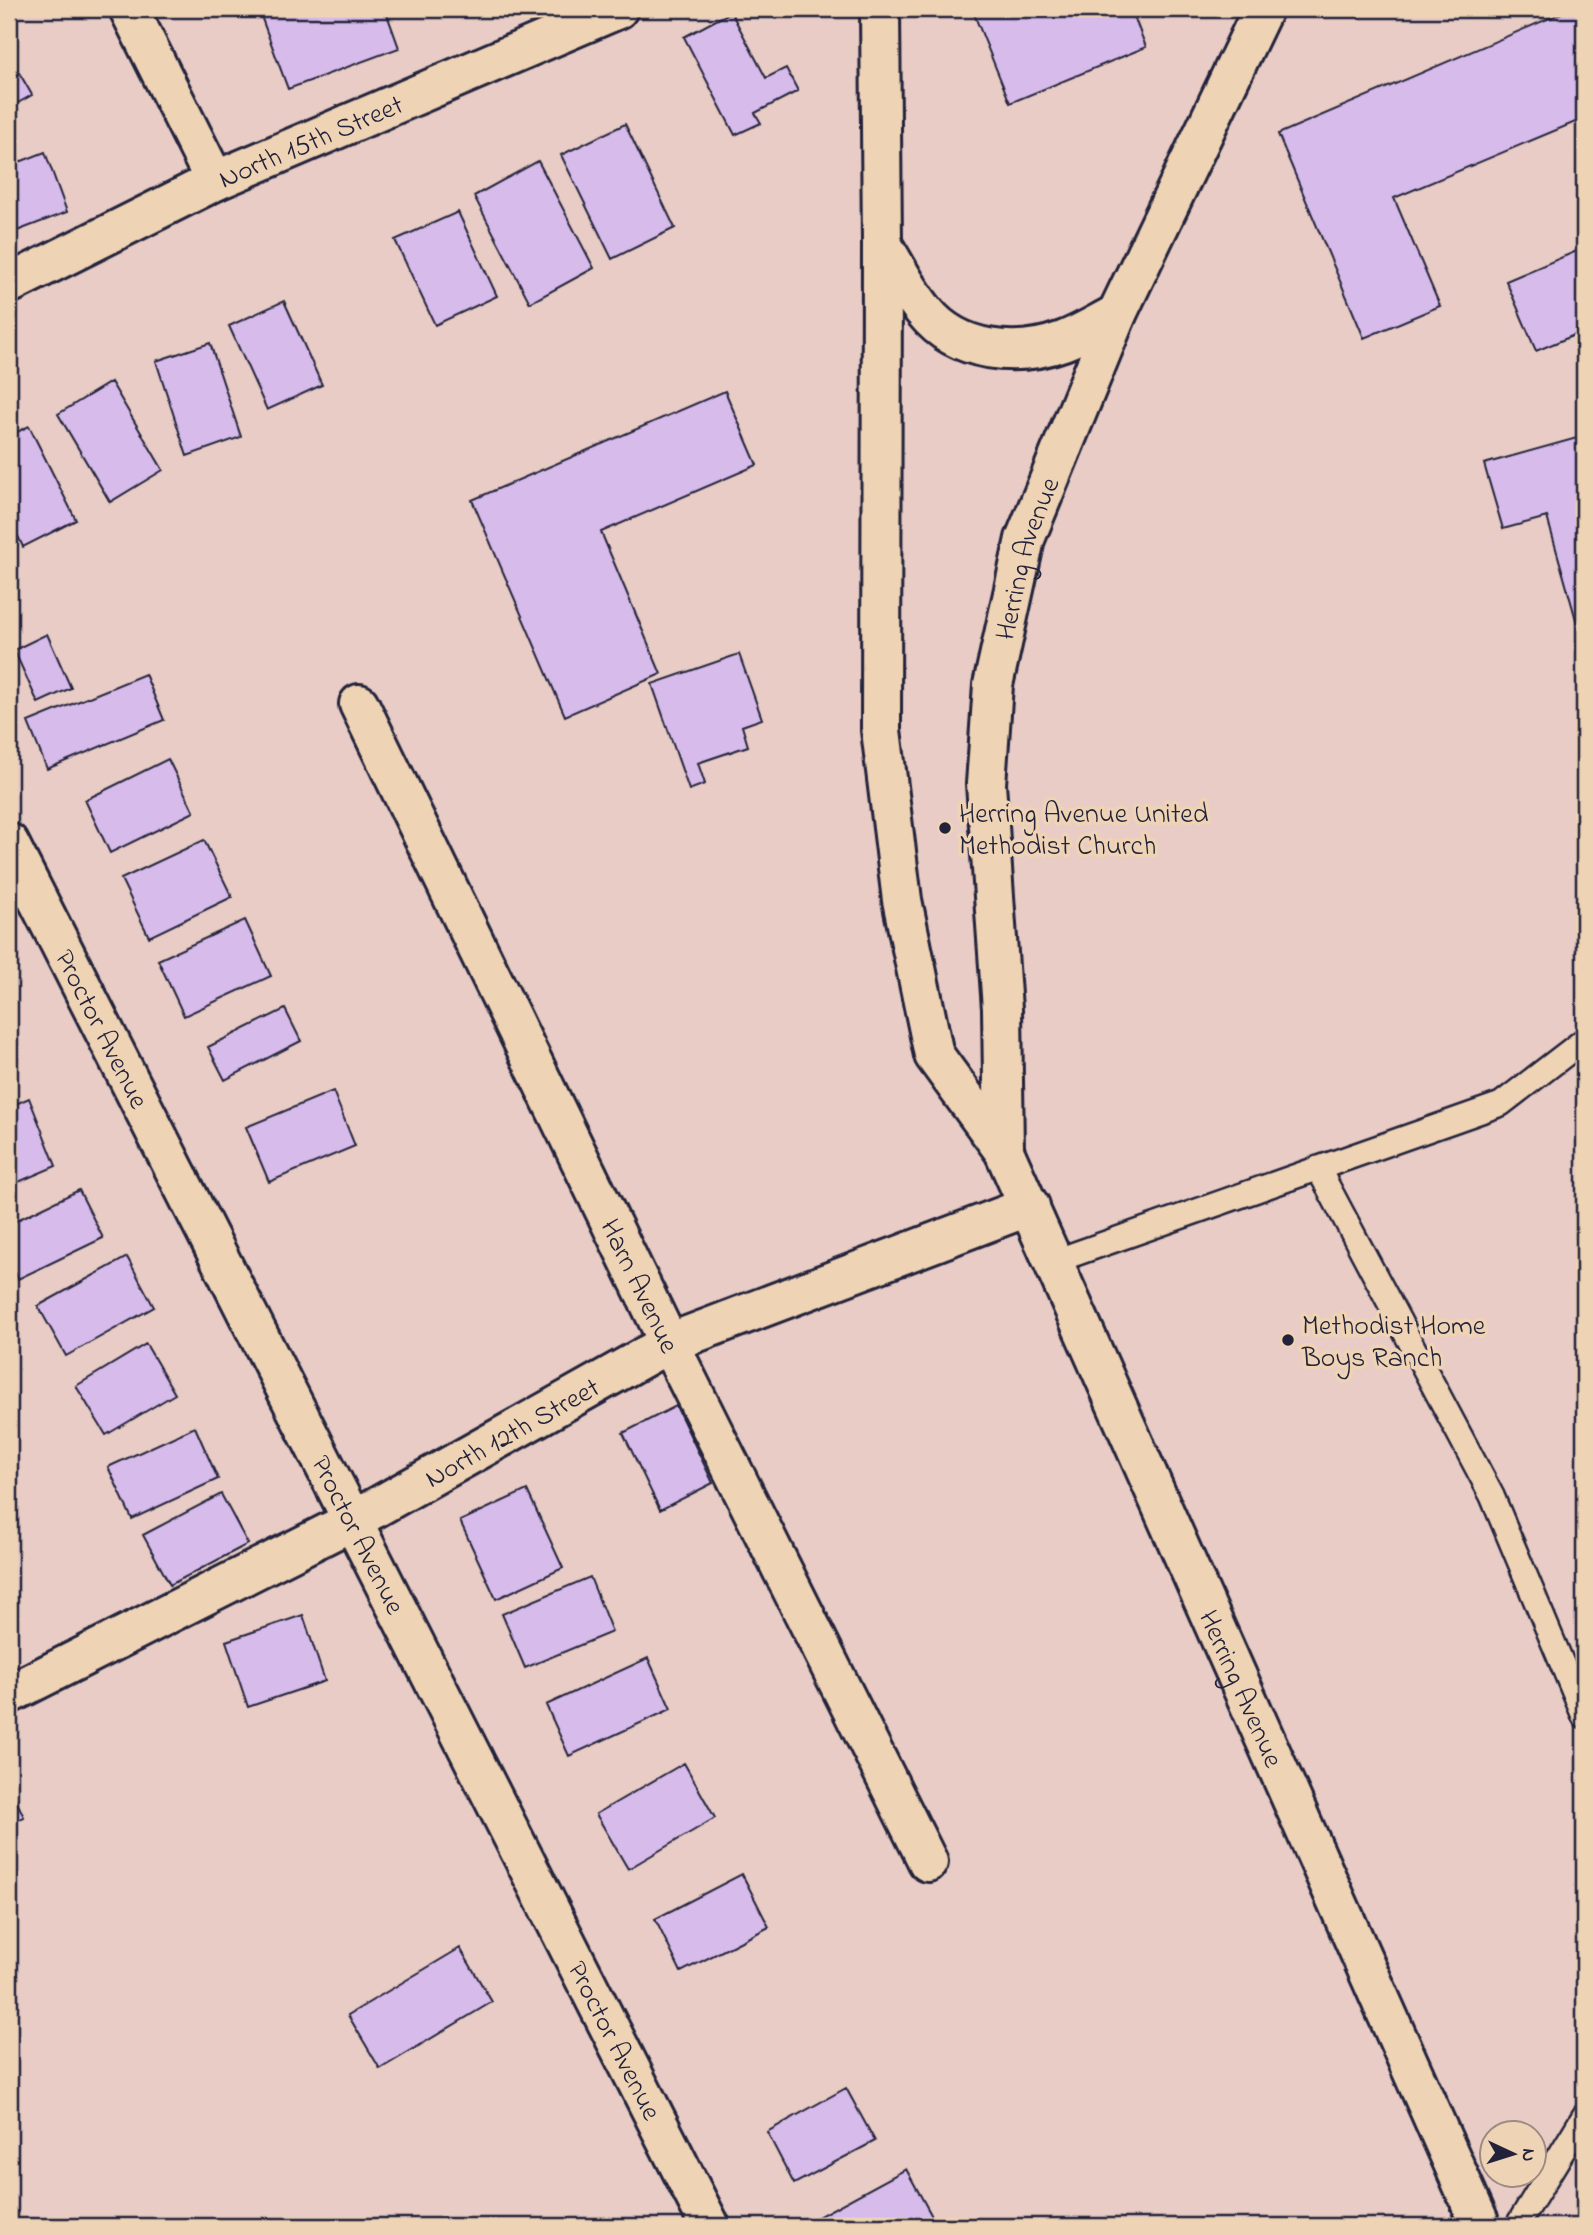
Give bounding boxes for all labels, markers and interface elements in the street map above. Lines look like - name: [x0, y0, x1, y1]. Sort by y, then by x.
- street label: North 15th Street: [213, 86, 410, 201]
- street label: Herring Avenue: [986, 471, 1072, 644]
- place label: Herring Avenue United Methodist Church: [959, 795, 1209, 868]
- marker: Herring Avenue United Methodist Church: [937, 820, 953, 836]
- street label: Proctor Avenue: [42, 943, 158, 1117]
- street label: Harn Avenue: [588, 1213, 688, 1361]
- place label: Methodist Home Boys Ranch: [1301, 1307, 1486, 1380]
- marker: Methodist Home Boys Ranch: [1280, 1332, 1296, 1348]
- street label: North 12th Street: [418, 1369, 608, 1500]
- street label: Proctor Avenue: [299, 1449, 414, 1623]
- street label: Herring Avenue: [1186, 1604, 1292, 1775]
- street label: Proctor Avenue: [555, 1955, 670, 2129]
- north arrow: [1478, 2120, 1548, 2190]
- text: N: [1514, 2148, 1541, 2163]

